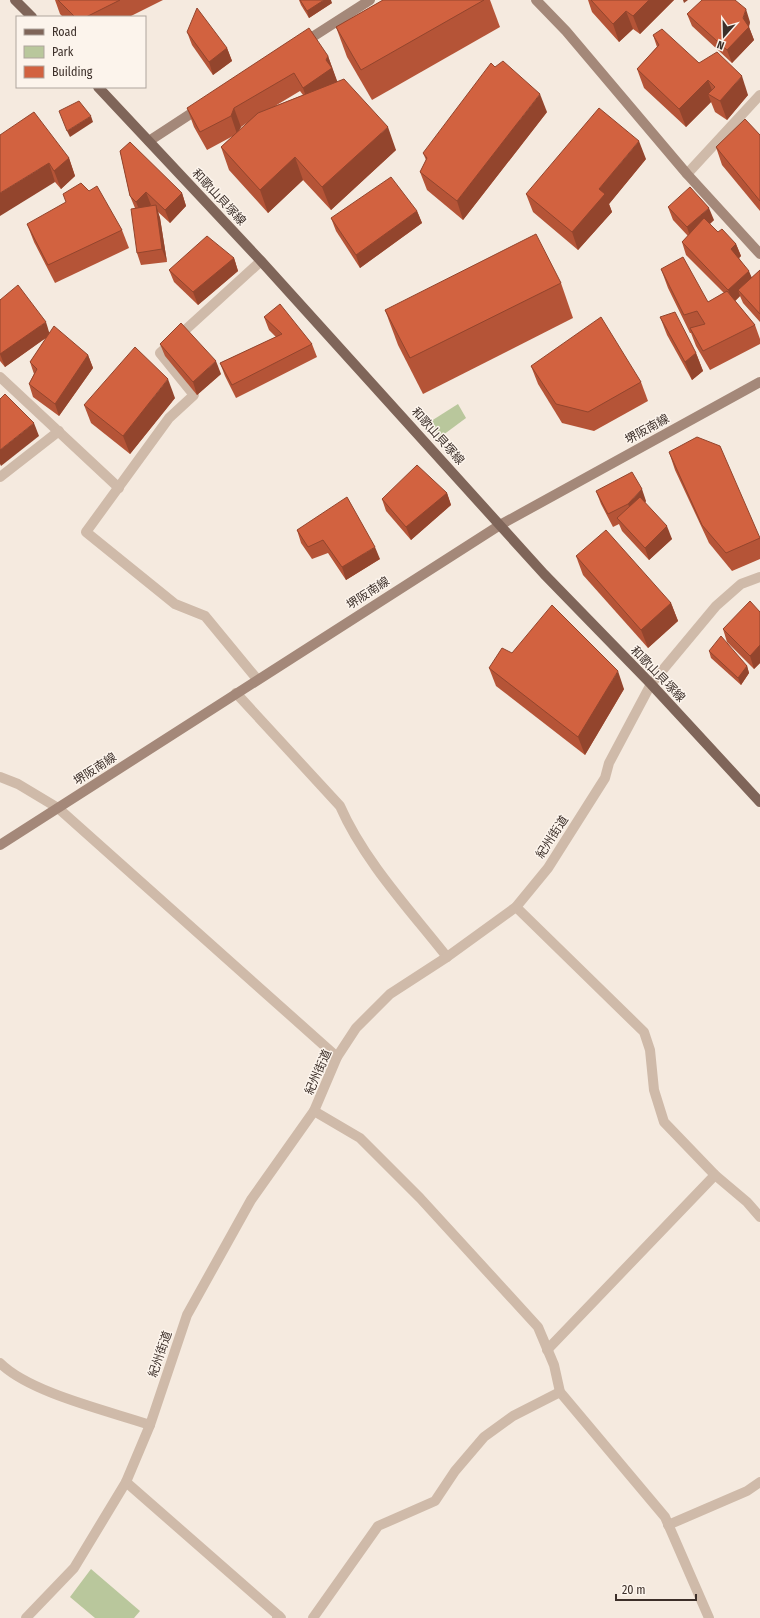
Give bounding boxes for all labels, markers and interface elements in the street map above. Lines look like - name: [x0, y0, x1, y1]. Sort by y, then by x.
- legend: [16, 16, 146, 88]
- north arrow: [704, 16, 744, 56]
- text: Road: [52, 25, 77, 39]
- text: N: [715, 38, 726, 52]
- text: Park: [52, 45, 74, 59]
- text: Building: [52, 65, 93, 79]
- street label: 和歌山貝塚線: [189, 166, 249, 228]
- street label: 和歌山貝塚線: [409, 405, 467, 467]
- street label: 堺阪南線: [623, 411, 671, 447]
- street label: 堺阪南線: [344, 574, 392, 612]
- street label: 和歌山貝塚線: [628, 643, 688, 705]
- street label: 堺阪南線: [71, 750, 119, 788]
- street label: 紀州街道: [533, 813, 571, 861]
- street label: 紀州街道: [302, 1047, 334, 1097]
- street label: 紀州街道: [146, 1329, 174, 1379]
- scale bar: [616, 1576, 696, 1602]
- text: 20 m: [622, 1583, 646, 1597]

